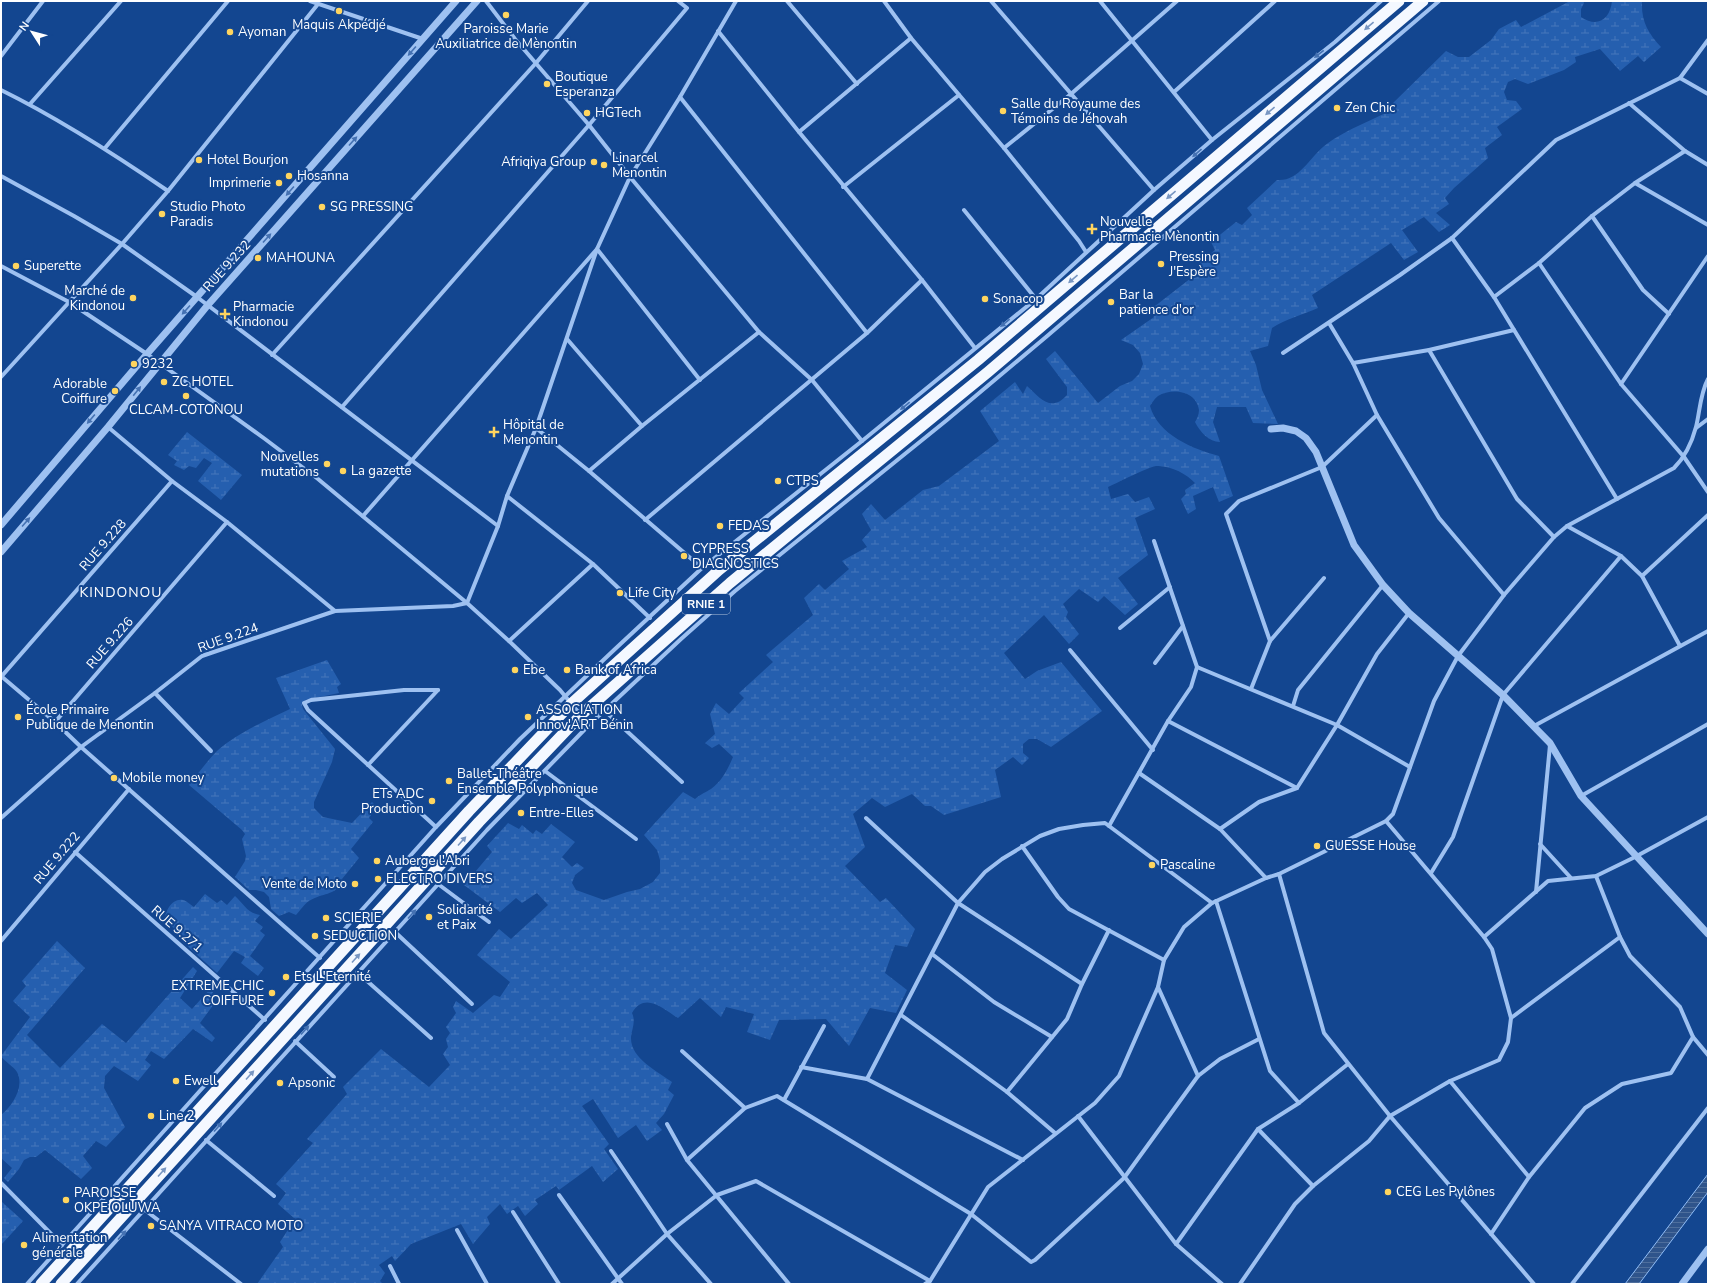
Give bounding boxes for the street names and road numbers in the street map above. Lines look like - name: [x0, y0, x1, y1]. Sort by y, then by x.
- street label: RUE 9.232: [199, 236, 255, 296]
- street label: RUE 9.228: [75, 515, 131, 575]
- road number: RNIE 1: [682, 594, 730, 614]
- street label: RUE 9.226: [82, 613, 138, 673]
- street label: RUE 9.224: [195, 619, 261, 657]
- street label: RUE 9.222: [30, 828, 84, 888]
- street label: RUE 9.271: [147, 901, 207, 957]

